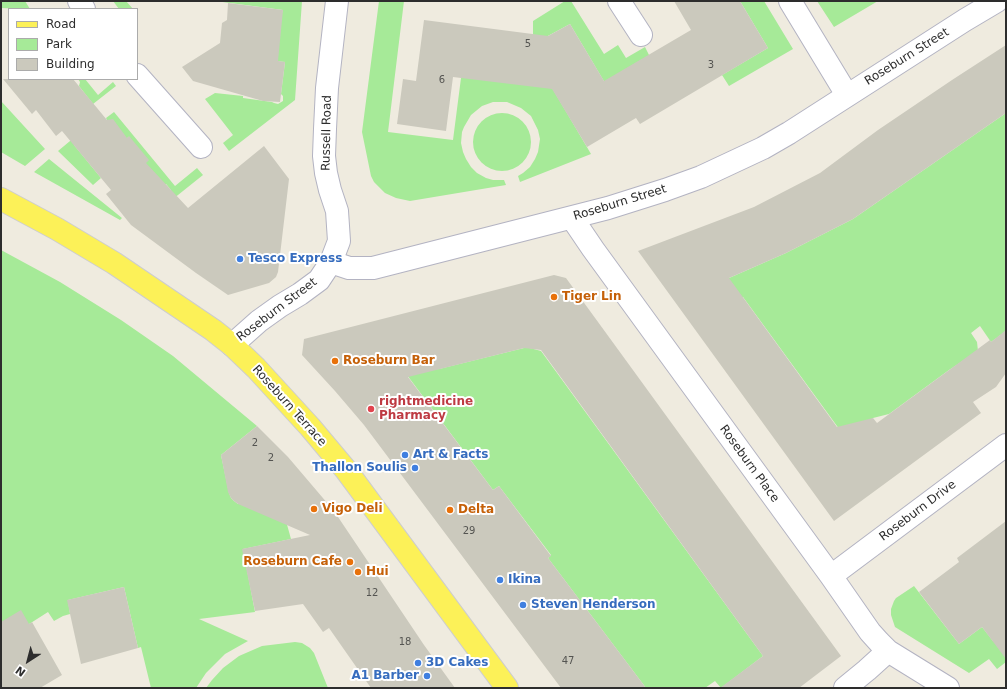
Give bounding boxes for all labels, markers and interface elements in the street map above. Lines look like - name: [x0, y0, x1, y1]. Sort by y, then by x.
- legend: [8, 8, 138, 80]
- text: Road: [46, 17, 76, 31]
- street label: Roseburn Street: [862, 25, 952, 89]
- text: Park: [46, 37, 72, 51]
- house number: 5: [525, 38, 531, 50]
- text: Building: [46, 57, 95, 71]
- house number: 3: [708, 59, 714, 71]
- house number: 6: [439, 74, 445, 86]
- street label: Russell Road: [319, 95, 335, 171]
- street label: Roseburn Street: [572, 182, 668, 224]
- place label: Tesco Express: [248, 252, 342, 266]
- marker: Tesco Express: [235, 254, 245, 264]
- street label: Roseburn Street: [234, 275, 320, 345]
- place label: Tiger Lin: [562, 290, 621, 304]
- marker: Tiger Lin: [549, 292, 559, 302]
- place label: Roseburn Bar: [343, 354, 435, 368]
- marker: Roseburn Bar: [330, 356, 340, 366]
- street label: Roseburn Terrace: [249, 363, 329, 449]
- place label: rightmedicine Pharmacy: [379, 395, 473, 423]
- marker: rightmedicine Pharmacy: [366, 404, 376, 414]
- street label: Roseburn Place: [716, 423, 782, 505]
- house number: 2: [252, 437, 258, 449]
- place label: Art & Facts: [413, 448, 488, 462]
- marker: Art & Facts: [400, 450, 410, 460]
- house number: 2: [268, 452, 274, 464]
- place label: Thallon Soulis: [312, 461, 407, 475]
- marker: Thallon Soulis: [410, 463, 420, 473]
- street label: Roseburn Drive: [877, 478, 959, 544]
- place label: Vigo Deli: [322, 502, 383, 516]
- place label: Delta: [458, 503, 494, 517]
- marker: Vigo Deli: [309, 504, 319, 514]
- marker: Delta: [445, 505, 455, 515]
- house number: 29: [463, 525, 475, 537]
- place label: Roseburn Cafe: [243, 555, 342, 569]
- marker: Roseburn Cafe: [345, 557, 355, 567]
- place label: Hui: [366, 565, 389, 579]
- marker: Hui: [353, 567, 363, 577]
- place label: Ikina: [508, 573, 541, 587]
- marker: Ikina: [495, 575, 505, 585]
- house number: 12: [366, 587, 378, 599]
- place label: Steven Henderson: [531, 598, 656, 612]
- marker: Steven Henderson: [518, 600, 528, 610]
- house number: 18: [399, 636, 411, 648]
- north arrow: [8, 641, 48, 681]
- house number: 47: [562, 655, 574, 667]
- place label: 3D Cakes: [426, 656, 488, 670]
- marker: 3D Cakes: [413, 658, 423, 668]
- text: N: [13, 663, 28, 679]
- place label: A1 Barber: [351, 669, 419, 683]
- marker: A1 Barber: [422, 671, 432, 681]

